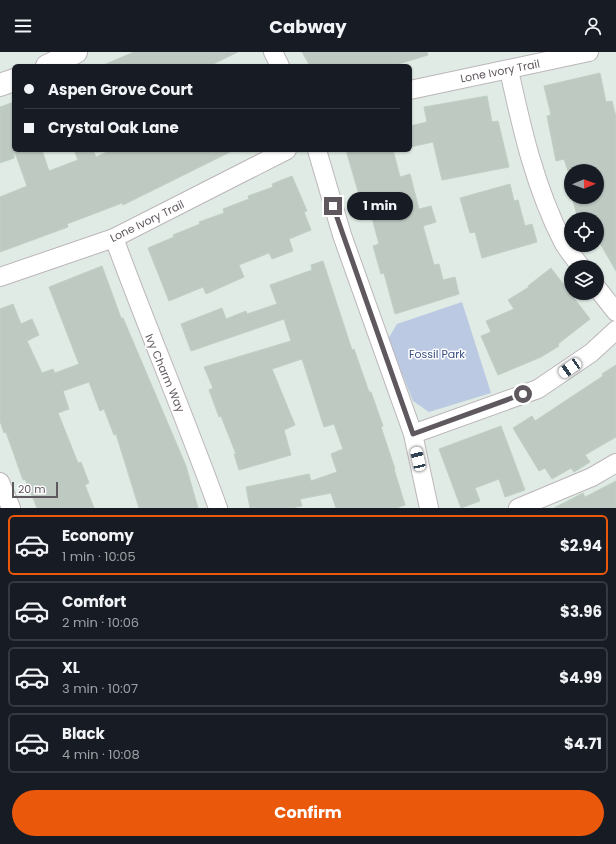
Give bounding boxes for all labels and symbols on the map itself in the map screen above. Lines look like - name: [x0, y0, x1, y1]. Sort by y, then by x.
- street label: Lone Ivory Trail: [459, 55, 541, 87]
- north arrow: [564, 164, 604, 204]
- callout: 1 min: [347, 192, 413, 220]
- street label: Lone Ivory Trail: [107, 196, 187, 246]
- route end: [324, 197, 342, 215]
- street label: Ivy Charm Way: [141, 331, 189, 415]
- park label: Fossil Park: [409, 346, 465, 362]
- car: [557, 356, 583, 380]
- route start: [514, 385, 532, 403]
- car: [409, 446, 427, 472]
- scale bar: [12, 480, 58, 499]

